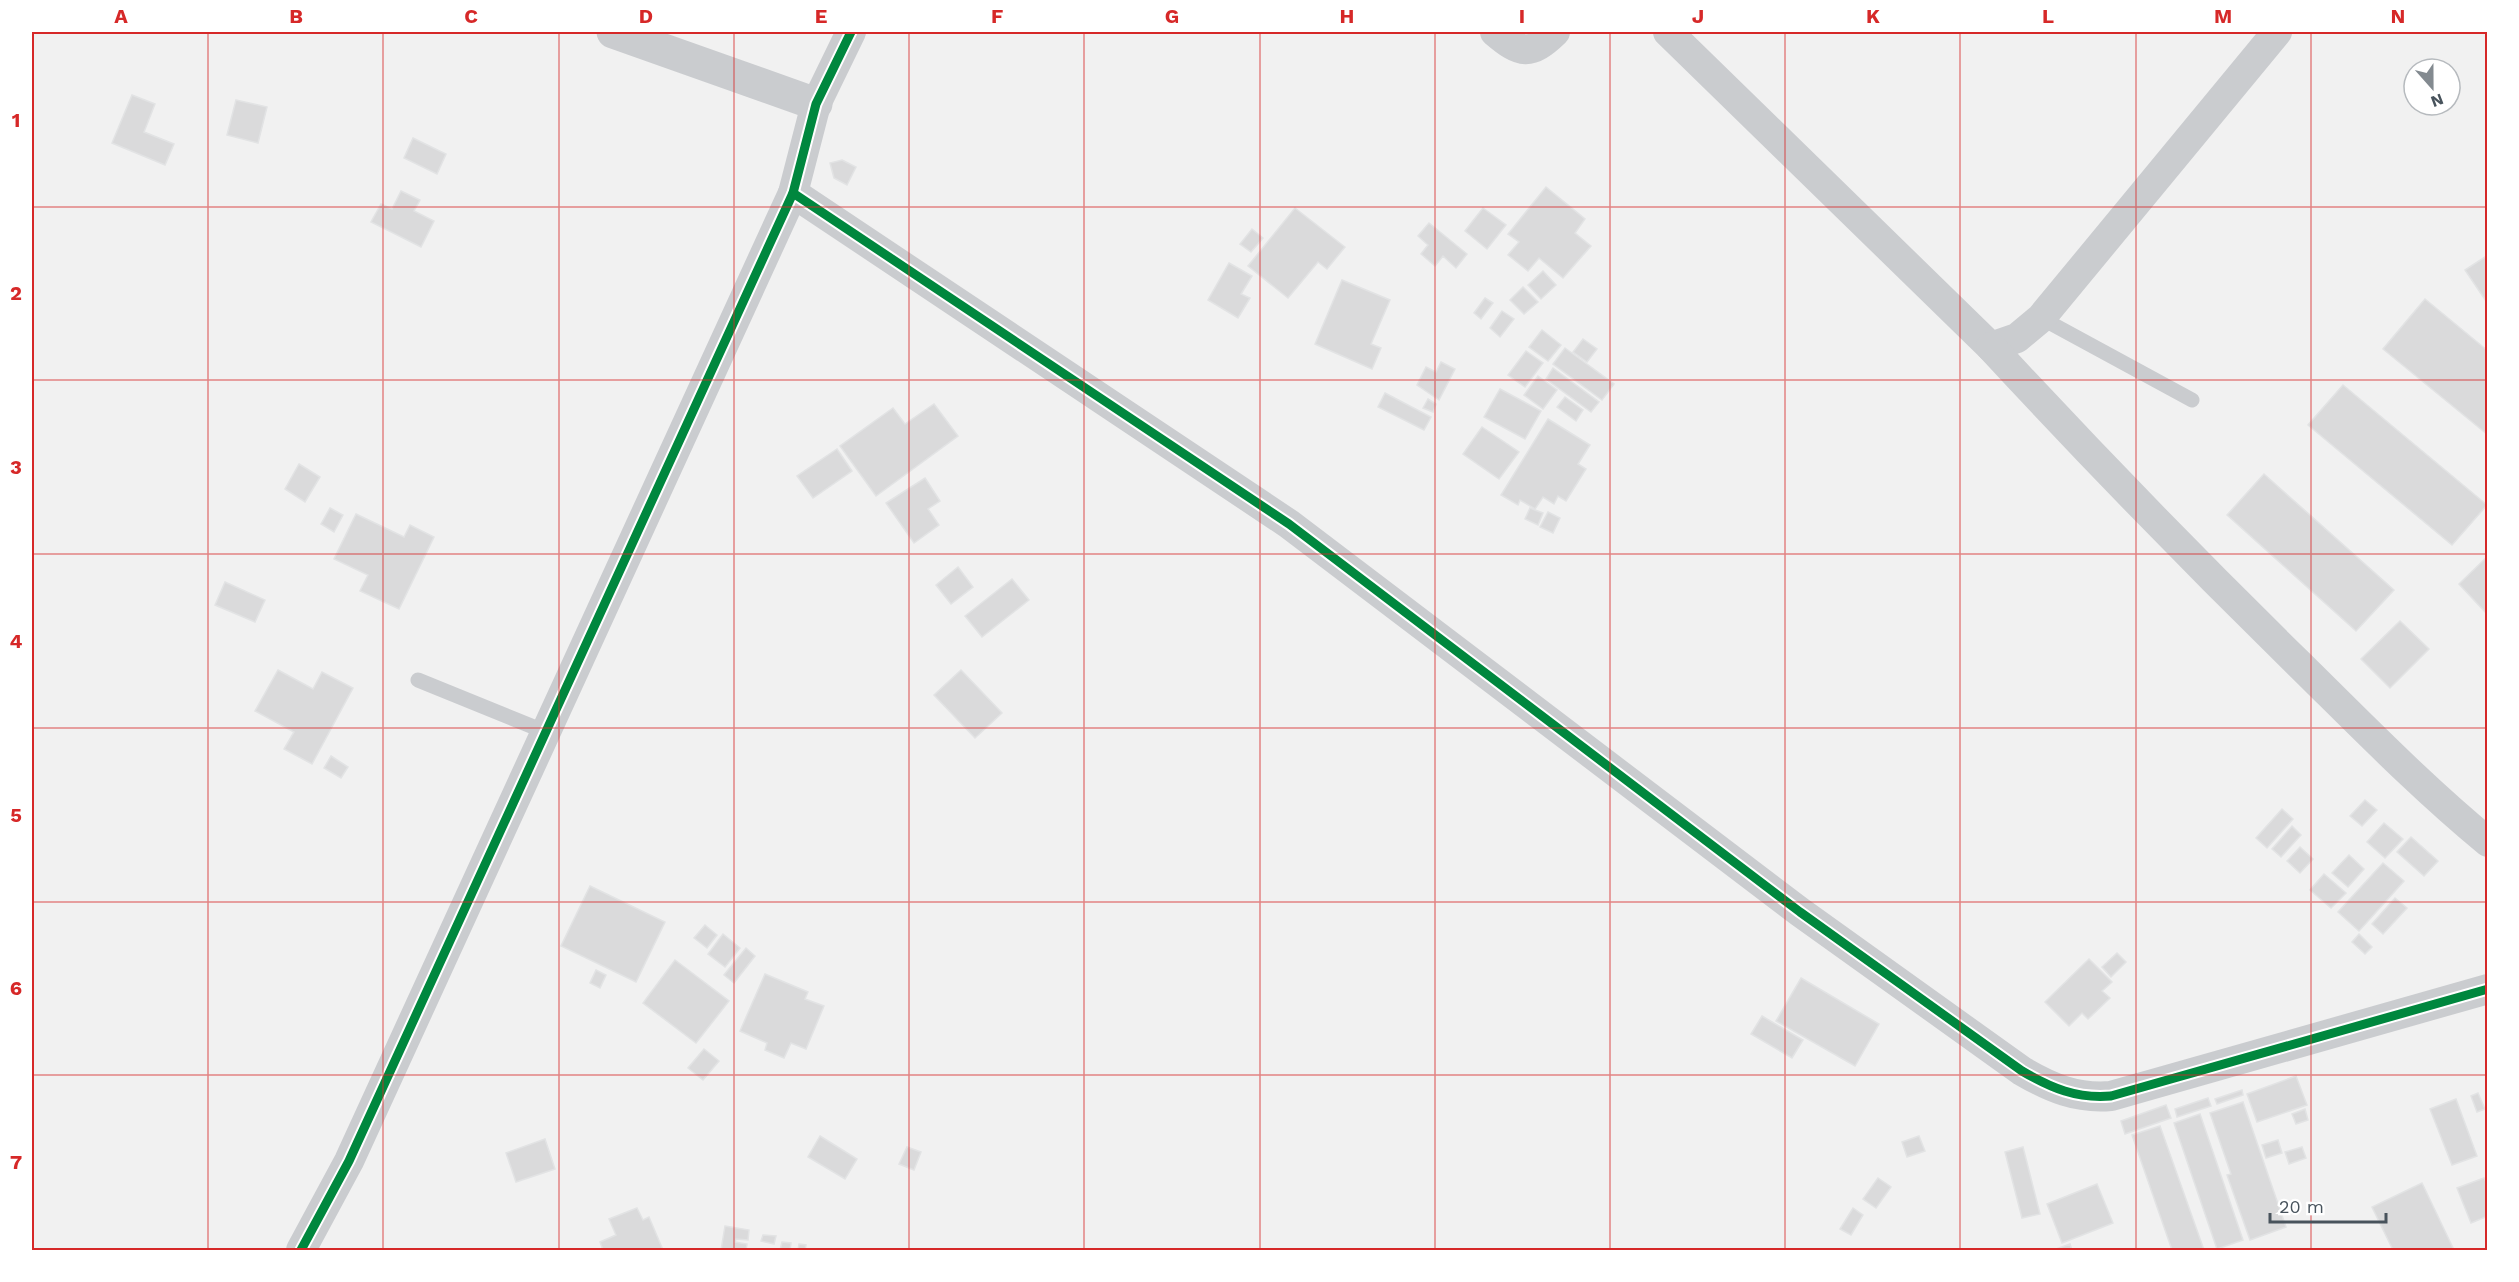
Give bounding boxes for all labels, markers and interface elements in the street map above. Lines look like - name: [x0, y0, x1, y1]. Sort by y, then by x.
- text: A: [114, 4, 128, 28]
- text: B: [289, 4, 303, 28]
- text: C: [464, 4, 478, 28]
- text: D: [639, 4, 653, 28]
- text: E: [815, 4, 827, 28]
- text: F: [991, 4, 1003, 28]
- text: G: [1165, 4, 1179, 28]
- text: H: [1340, 4, 1354, 28]
- text: I: [1519, 4, 1525, 28]
- text: J: [1692, 4, 1704, 28]
- text: K: [1866, 4, 1880, 28]
- text: L: [2042, 4, 2054, 28]
- text: M: [2214, 4, 2232, 28]
- text: N: [2391, 4, 2405, 28]
- north arrow: [2402, 57, 2462, 117]
- text: N: [2428, 90, 2446, 112]
- text: 1: [12, 108, 20, 132]
- text: 2: [10, 281, 22, 305]
- text: 3: [10, 455, 22, 479]
- text: 4: [10, 629, 23, 653]
- text: 5: [10, 803, 22, 827]
- text: 6: [10, 976, 22, 1000]
- text: 7: [10, 1150, 22, 1174]
- scale bar: [2270, 1186, 2386, 1224]
- text: 20 m: [2279, 1196, 2324, 1217]

